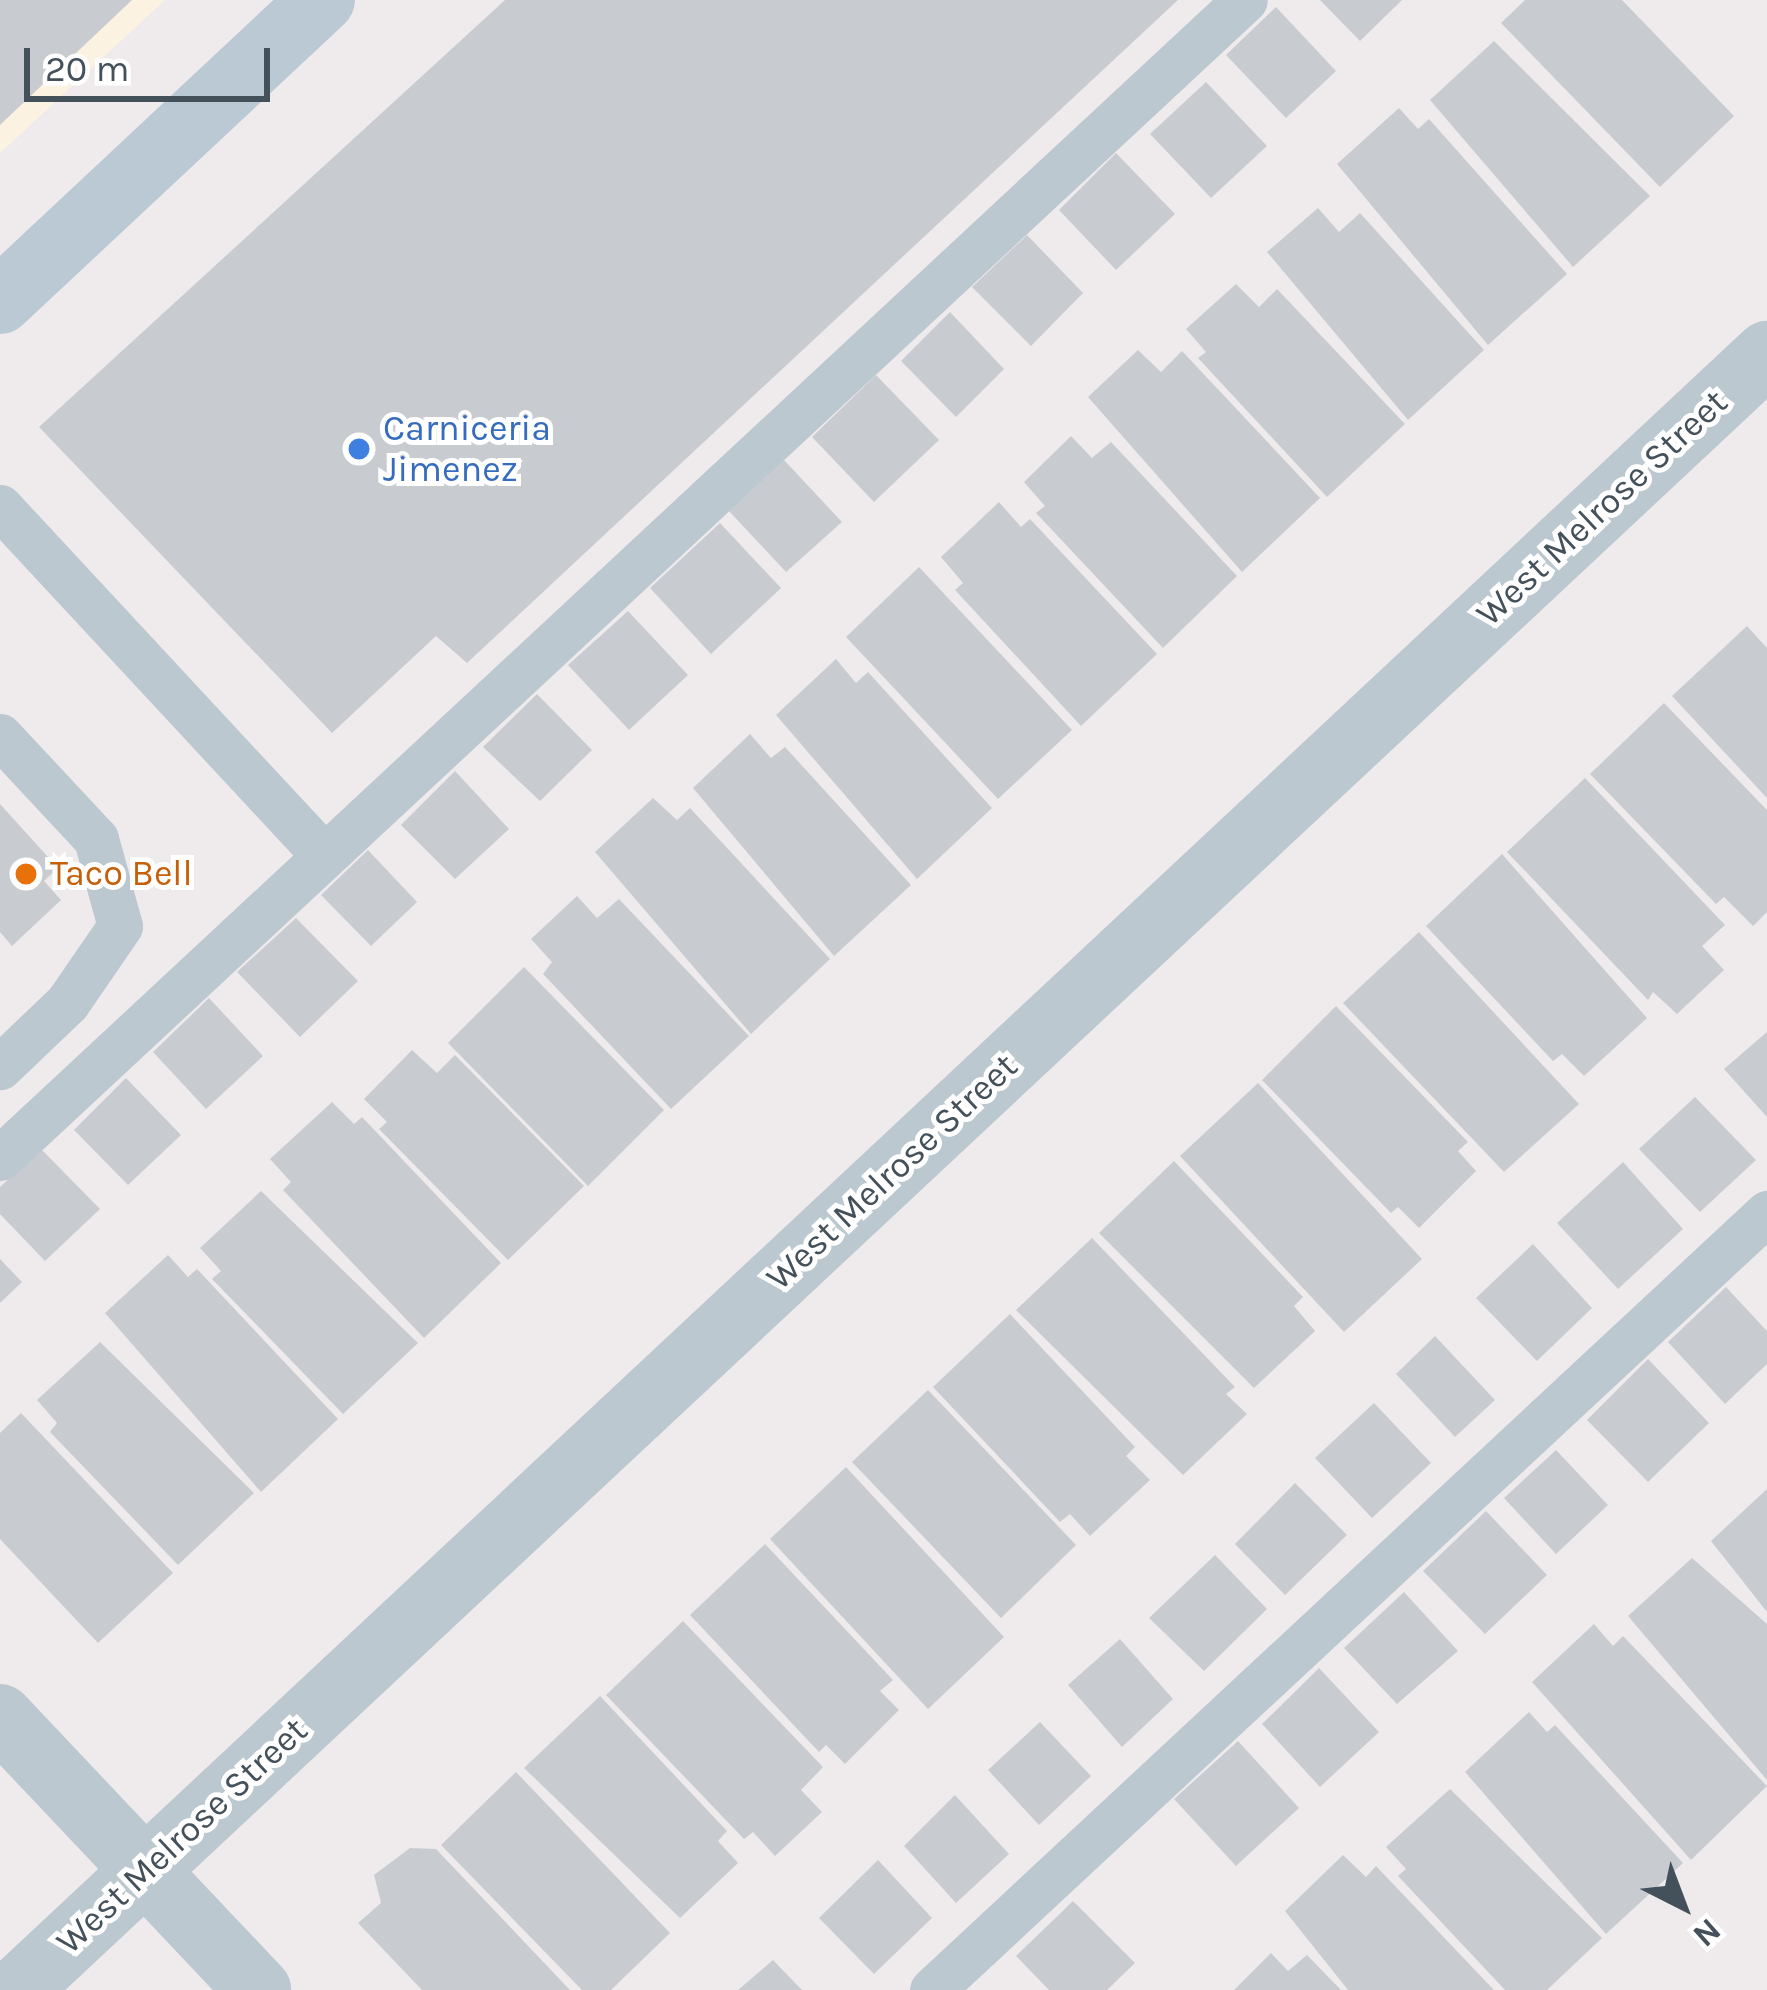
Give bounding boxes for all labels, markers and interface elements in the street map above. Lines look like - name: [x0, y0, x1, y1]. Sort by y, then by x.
- scale bar: [30, 24, 276, 98]
- text: 20 m: [45, 48, 129, 90]
- street label: West Melrose Street: [1468, 381, 1736, 635]
- place label: Carniceria Jimenez: [383, 406, 551, 491]
- marker: Carniceria Jimenez: [346, 436, 372, 462]
- place label: Taco Bell: [50, 852, 193, 896]
- marker: Taco Bell: [13, 861, 39, 887]
- street label: West Melrose Street: [758, 1045, 1026, 1299]
- street label: West Melrose Street: [48, 1709, 316, 1963]
- north arrow: [1623, 1846, 1743, 1966]
- text: N: [1686, 1911, 1729, 1955]

